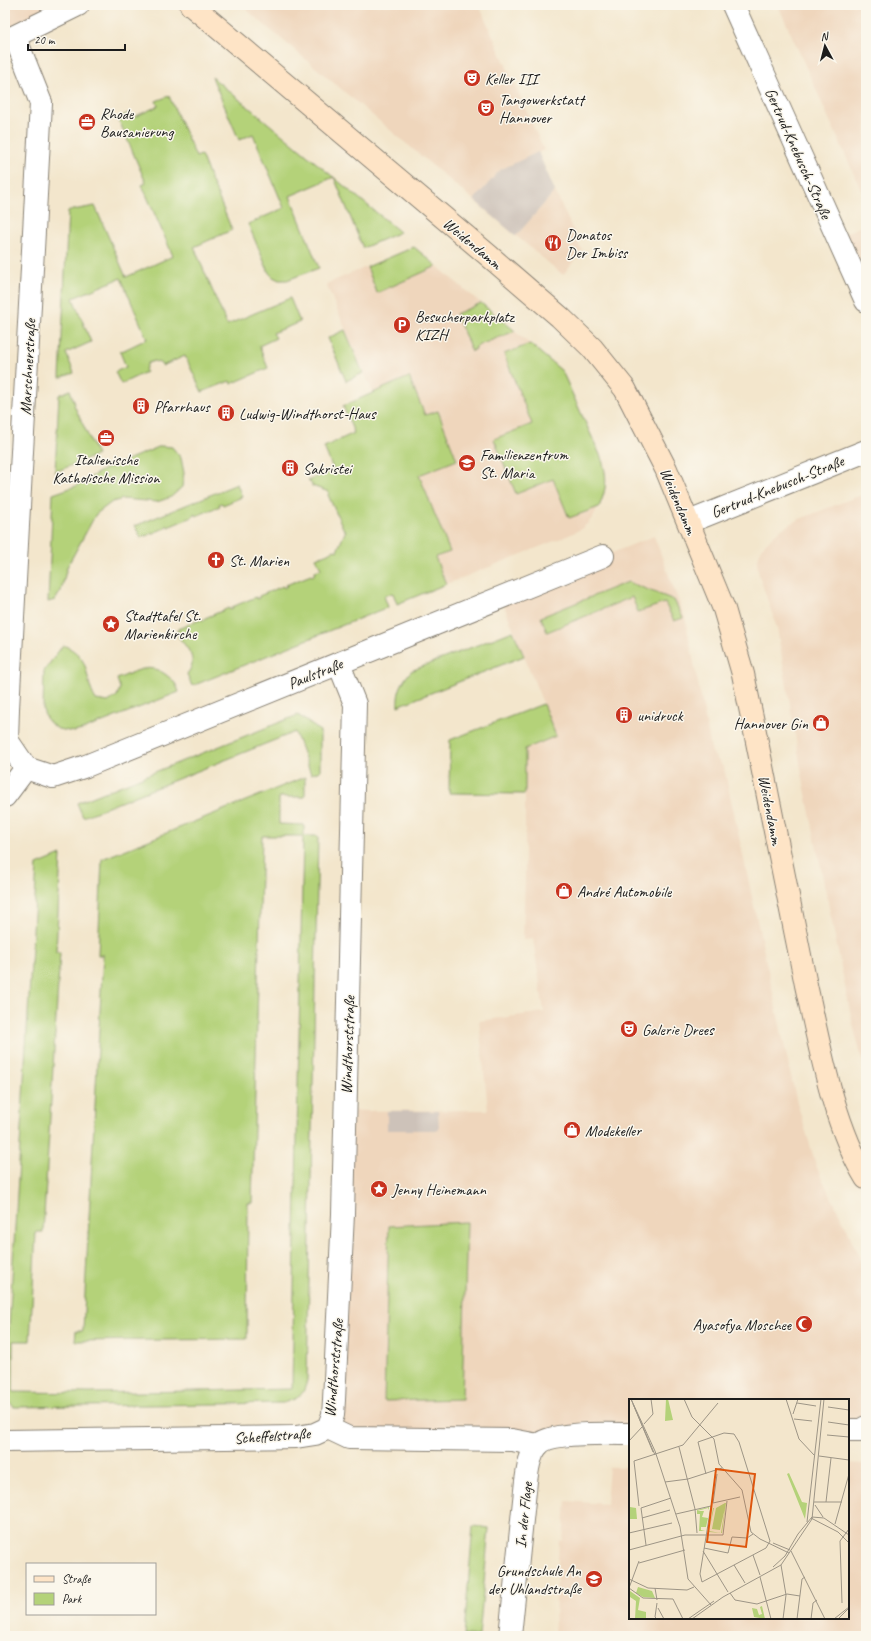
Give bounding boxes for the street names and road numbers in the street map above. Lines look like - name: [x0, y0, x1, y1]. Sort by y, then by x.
- street label: Gertrud-Knebusch-Straße: [760, 85, 837, 224]
- street label: Weidendamm: [439, 213, 507, 275]
- street label: Marschnerstraße: [16, 317, 41, 415]
- street label: Gertrud-Knebusch-Straße: [708, 451, 848, 523]
- street label: Weidendamm: [655, 465, 702, 539]
- street label: Paulstraße: [285, 653, 347, 694]
- street label: Weidendamm: [753, 774, 787, 848]
- street label: Windthorststraße: [336, 994, 360, 1095]
- street label: Windthorststraße: [320, 1316, 348, 1418]
- street label: Scheffelstraße: [233, 1423, 313, 1449]
- street label: In der Flage: [511, 1479, 538, 1549]

